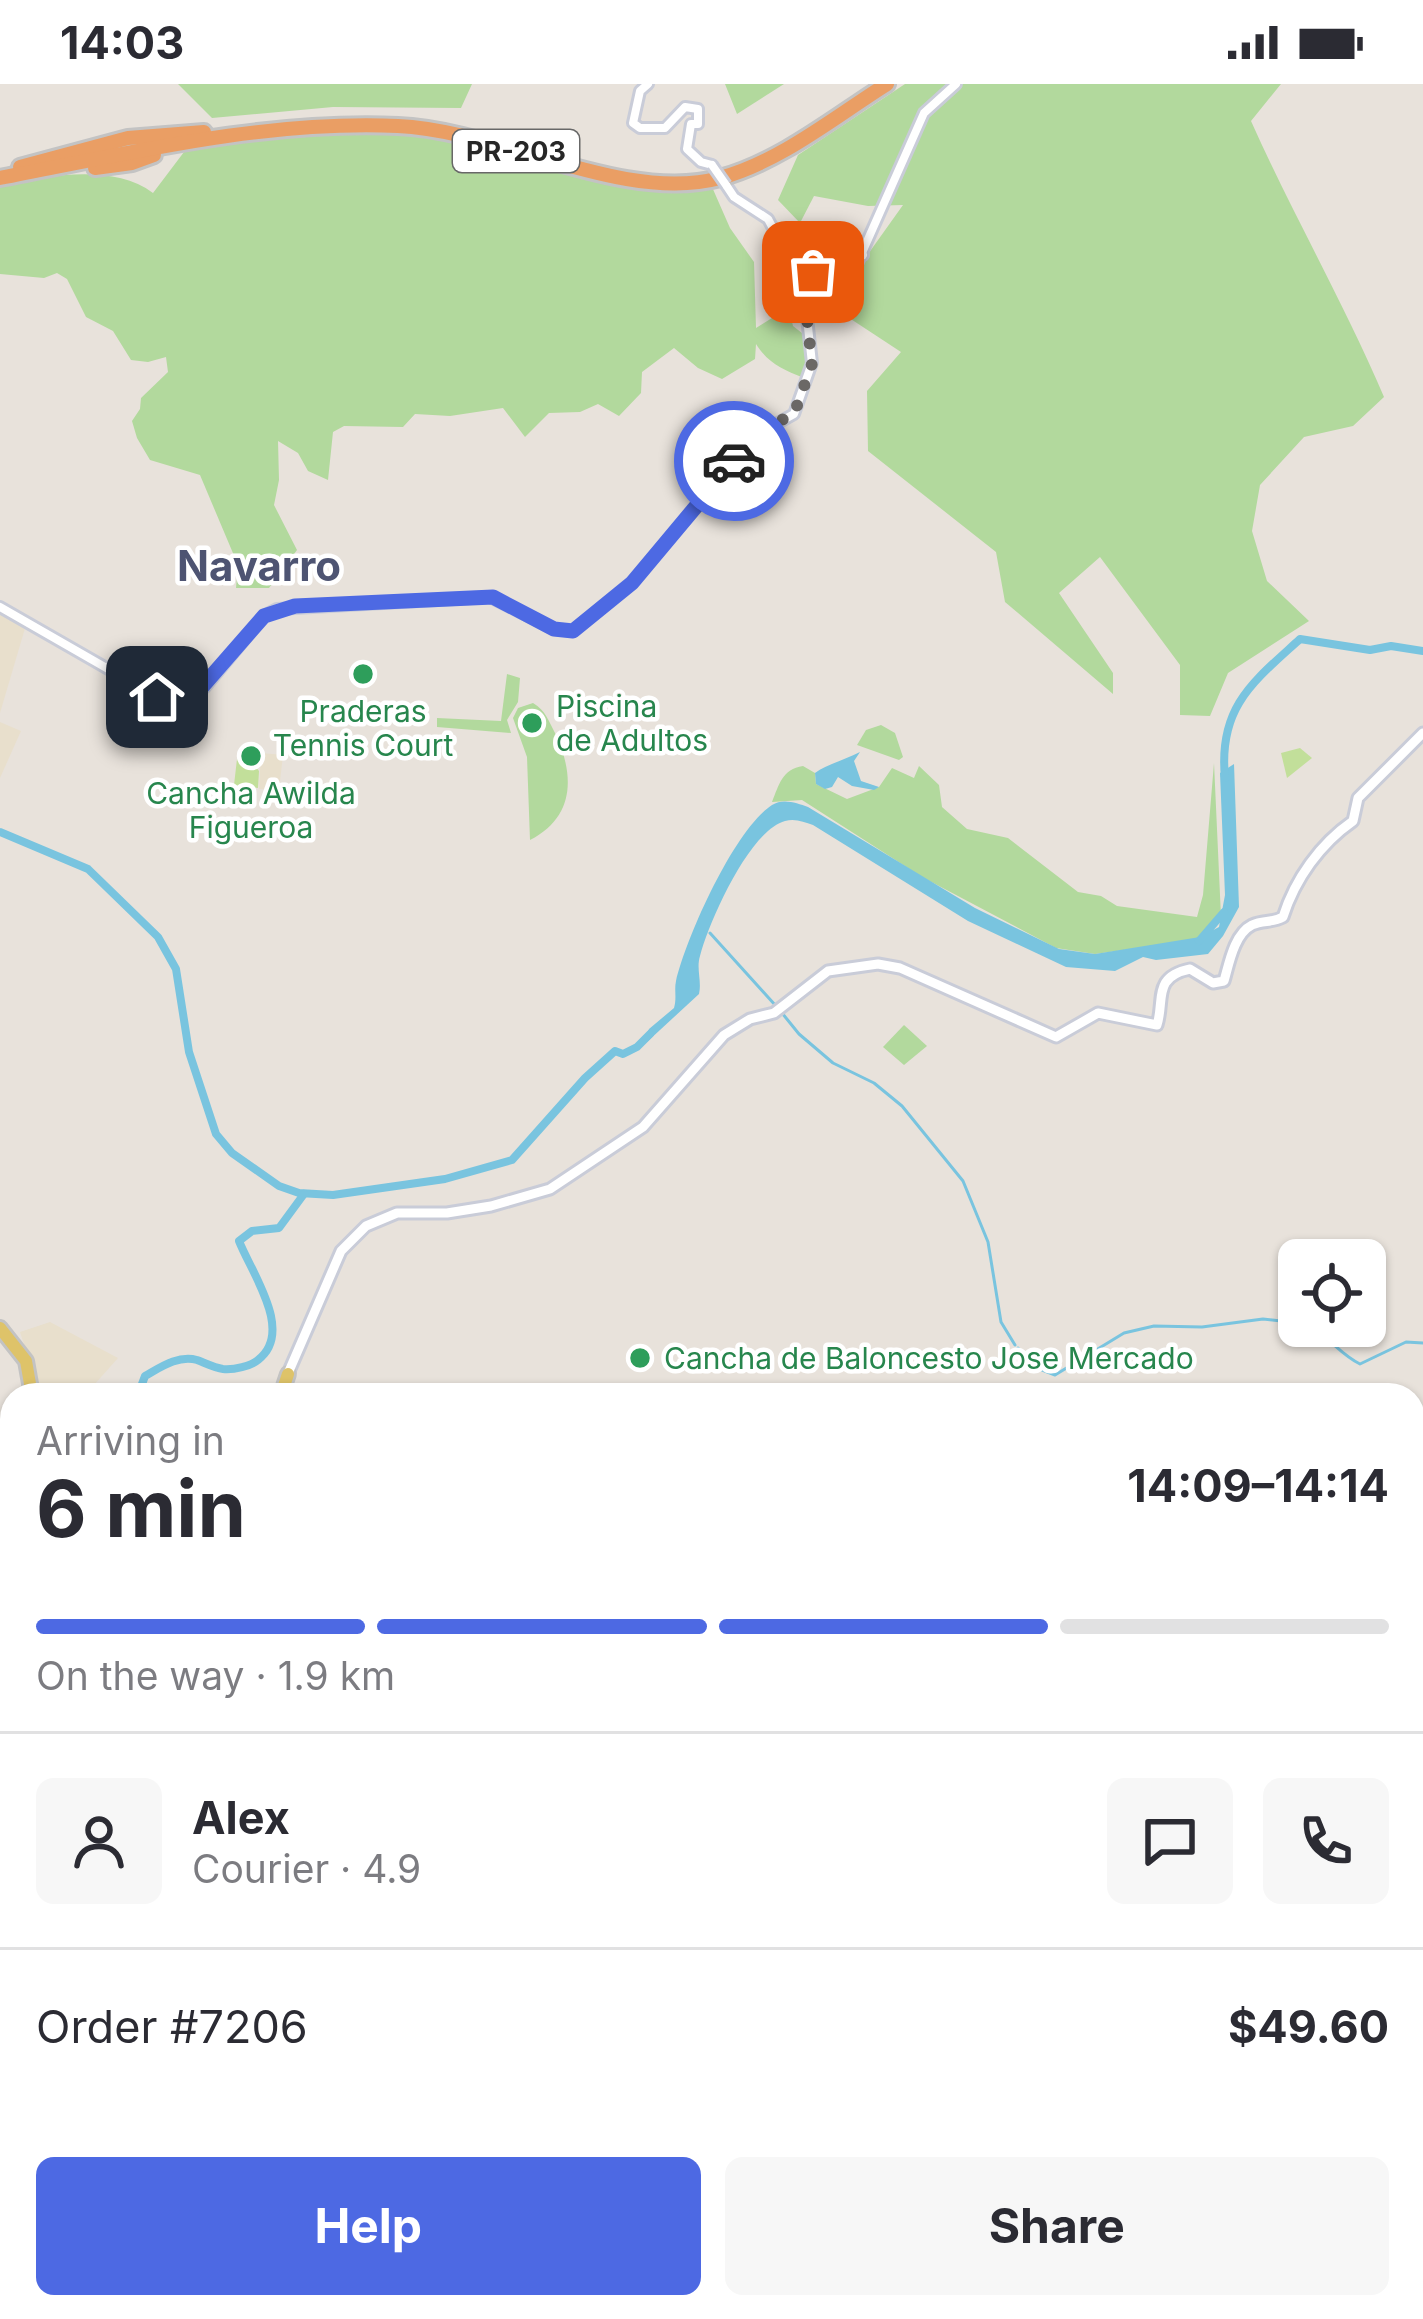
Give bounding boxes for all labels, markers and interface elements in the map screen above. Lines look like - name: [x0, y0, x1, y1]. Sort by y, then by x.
- text: 14:03: [60, 15, 184, 70]
- road number: PR-203: [453, 130, 579, 172]
- pin: [762, 221, 864, 323]
- icon: bag: [780, 239, 846, 305]
- courier: [674, 401, 794, 521]
- icon: car: [701, 428, 767, 494]
- district label: Navarro: [177, 540, 341, 591]
- pin: [106, 646, 208, 748]
- marker: Praderas Tennis Court: [350, 661, 376, 687]
- icon: home: [124, 664, 190, 730]
- place label: Piscina de Adultos: [556, 688, 708, 758]
- place label: Praderas Tennis Court: [273, 693, 454, 763]
- marker: Piscina de Adultos: [519, 710, 545, 736]
- marker: Cancha Awilda Figueroa: [238, 743, 264, 769]
- place label: Cancha Awilda Figueroa: [146, 775, 356, 845]
- map controls: [1278, 1239, 1386, 1347]
- button: locate: [1278, 1239, 1386, 1347]
- place label: Cancha de Baloncesto Jose Mercado: [664, 1340, 1194, 1376]
- marker: Cancha de Baloncesto Jose Mercado: [627, 1345, 653, 1371]
- text: Arriving in: [36, 1417, 225, 1464]
- text: 14:09–14:14: [1127, 1458, 1389, 1513]
- text: 6 min: [36, 1461, 246, 1556]
- text: On the way · 1.9 km: [36, 1652, 395, 1699]
- button: person: [36, 1778, 162, 1904]
- button: chat: [1107, 1778, 1233, 1904]
- button: phone: [1263, 1778, 1389, 1904]
- text: Alex: [192, 1790, 290, 1845]
- text: Courier · 4.9: [192, 1845, 421, 1892]
- text: Order #7206: [36, 1999, 308, 2054]
- text: $49.60: [1228, 1999, 1389, 2054]
- button: Help: [36, 2157, 701, 2295]
- button: Share: [725, 2157, 1389, 2295]

